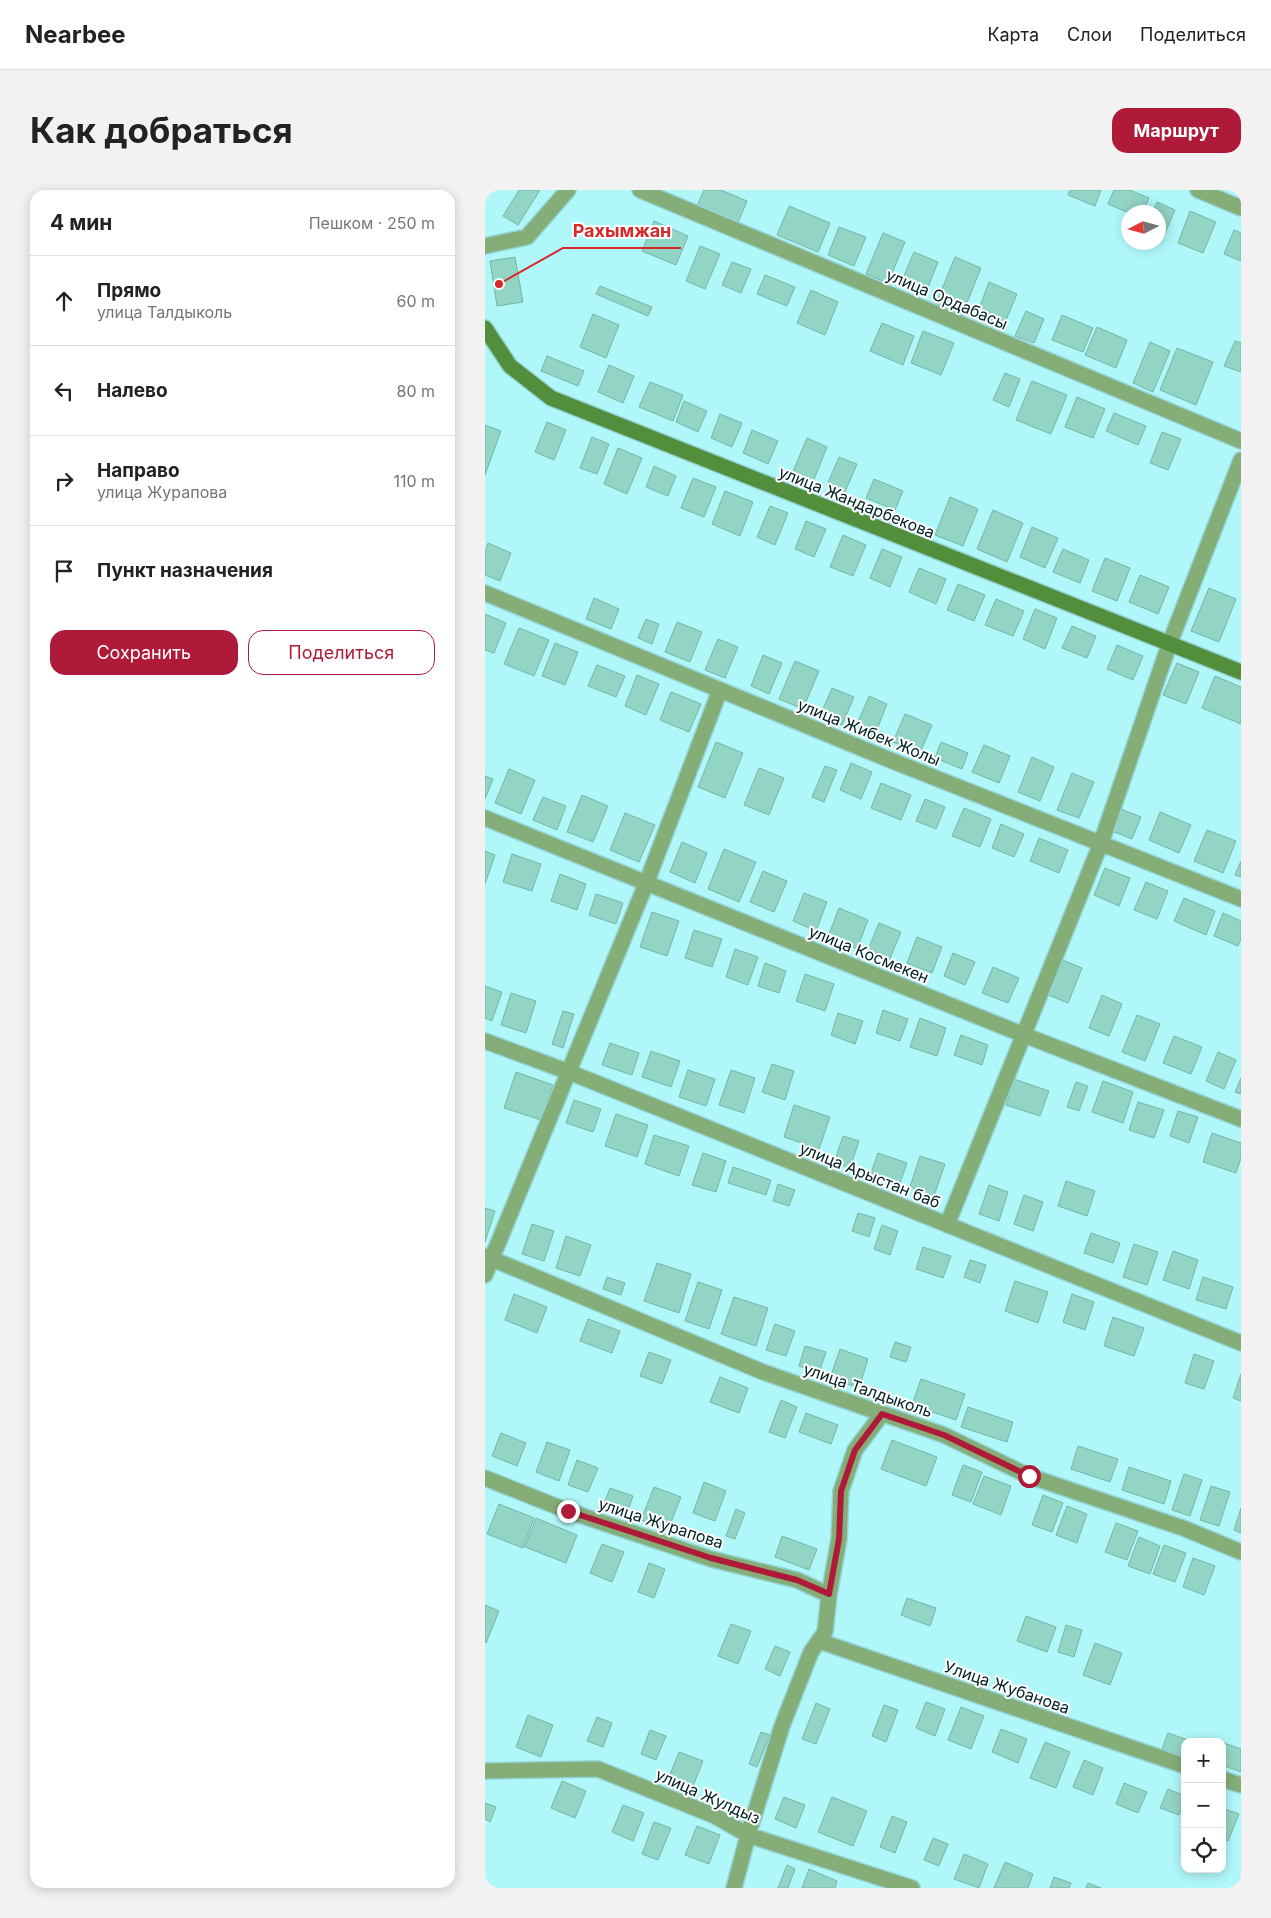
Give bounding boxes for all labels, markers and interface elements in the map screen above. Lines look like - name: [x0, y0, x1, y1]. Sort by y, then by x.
- text: Nearbee: [25, 20, 126, 49]
- text: Карта: [987, 24, 1039, 45]
- text: Слои: [1067, 24, 1112, 45]
- text: Поделиться: [1140, 24, 1246, 45]
- button: Маршрут: [1112, 108, 1241, 153]
- text: Как добраться: [30, 109, 293, 151]
- north arrow: [1121, 205, 1166, 250]
- text: 4 мин: [50, 210, 112, 235]
- text: Пешком · 250 m: [309, 213, 435, 233]
- callout: Рахымжан: [563, 215, 681, 248]
- text: Рахымжан: [573, 220, 671, 241]
- street label: улица Ордабасы: [883, 264, 1011, 334]
- text: Прямо: [97, 279, 161, 302]
- icon: ahead: [50, 287, 78, 315]
- text: 60 m: [396, 291, 435, 311]
- text: улица Талдыколь: [97, 302, 232, 322]
- icon: left: [50, 377, 78, 405]
- text: Налево: [97, 379, 168, 402]
- text: 80 m: [396, 381, 435, 401]
- text: Направо: [97, 459, 180, 482]
- street label: улица Жандарбекова: [776, 462, 938, 542]
- icon: right: [50, 467, 78, 495]
- text: 110 m: [393, 471, 435, 491]
- text: улица Журапова: [97, 482, 227, 502]
- icon: arrive: [50, 557, 78, 585]
- text: Пункт назначения: [97, 559, 273, 582]
- button: Сохранить: [50, 630, 238, 675]
- button: Поделиться: [248, 630, 435, 675]
- street label: улица Жибек Жолы: [795, 694, 943, 770]
- street label: улица Космекен: [806, 921, 932, 987]
- street label: улица Арыстан баб: [797, 1138, 943, 1212]
- street label: улица Талдыколь: [801, 1359, 935, 1421]
- route start: [1018, 1465, 1041, 1488]
- street label: улица Журапова: [596, 1493, 726, 1553]
- route end: [557, 1500, 580, 1523]
- street label: Улица Жубанова: [942, 1656, 1072, 1718]
- map controls: [1181, 1738, 1226, 1873]
- button: +: [1181, 1738, 1226, 1783]
- street label: улица Жулдыз: [653, 1764, 764, 1828]
- button: −: [1181, 1783, 1226, 1828]
- button: locate: [1181, 1828, 1226, 1873]

